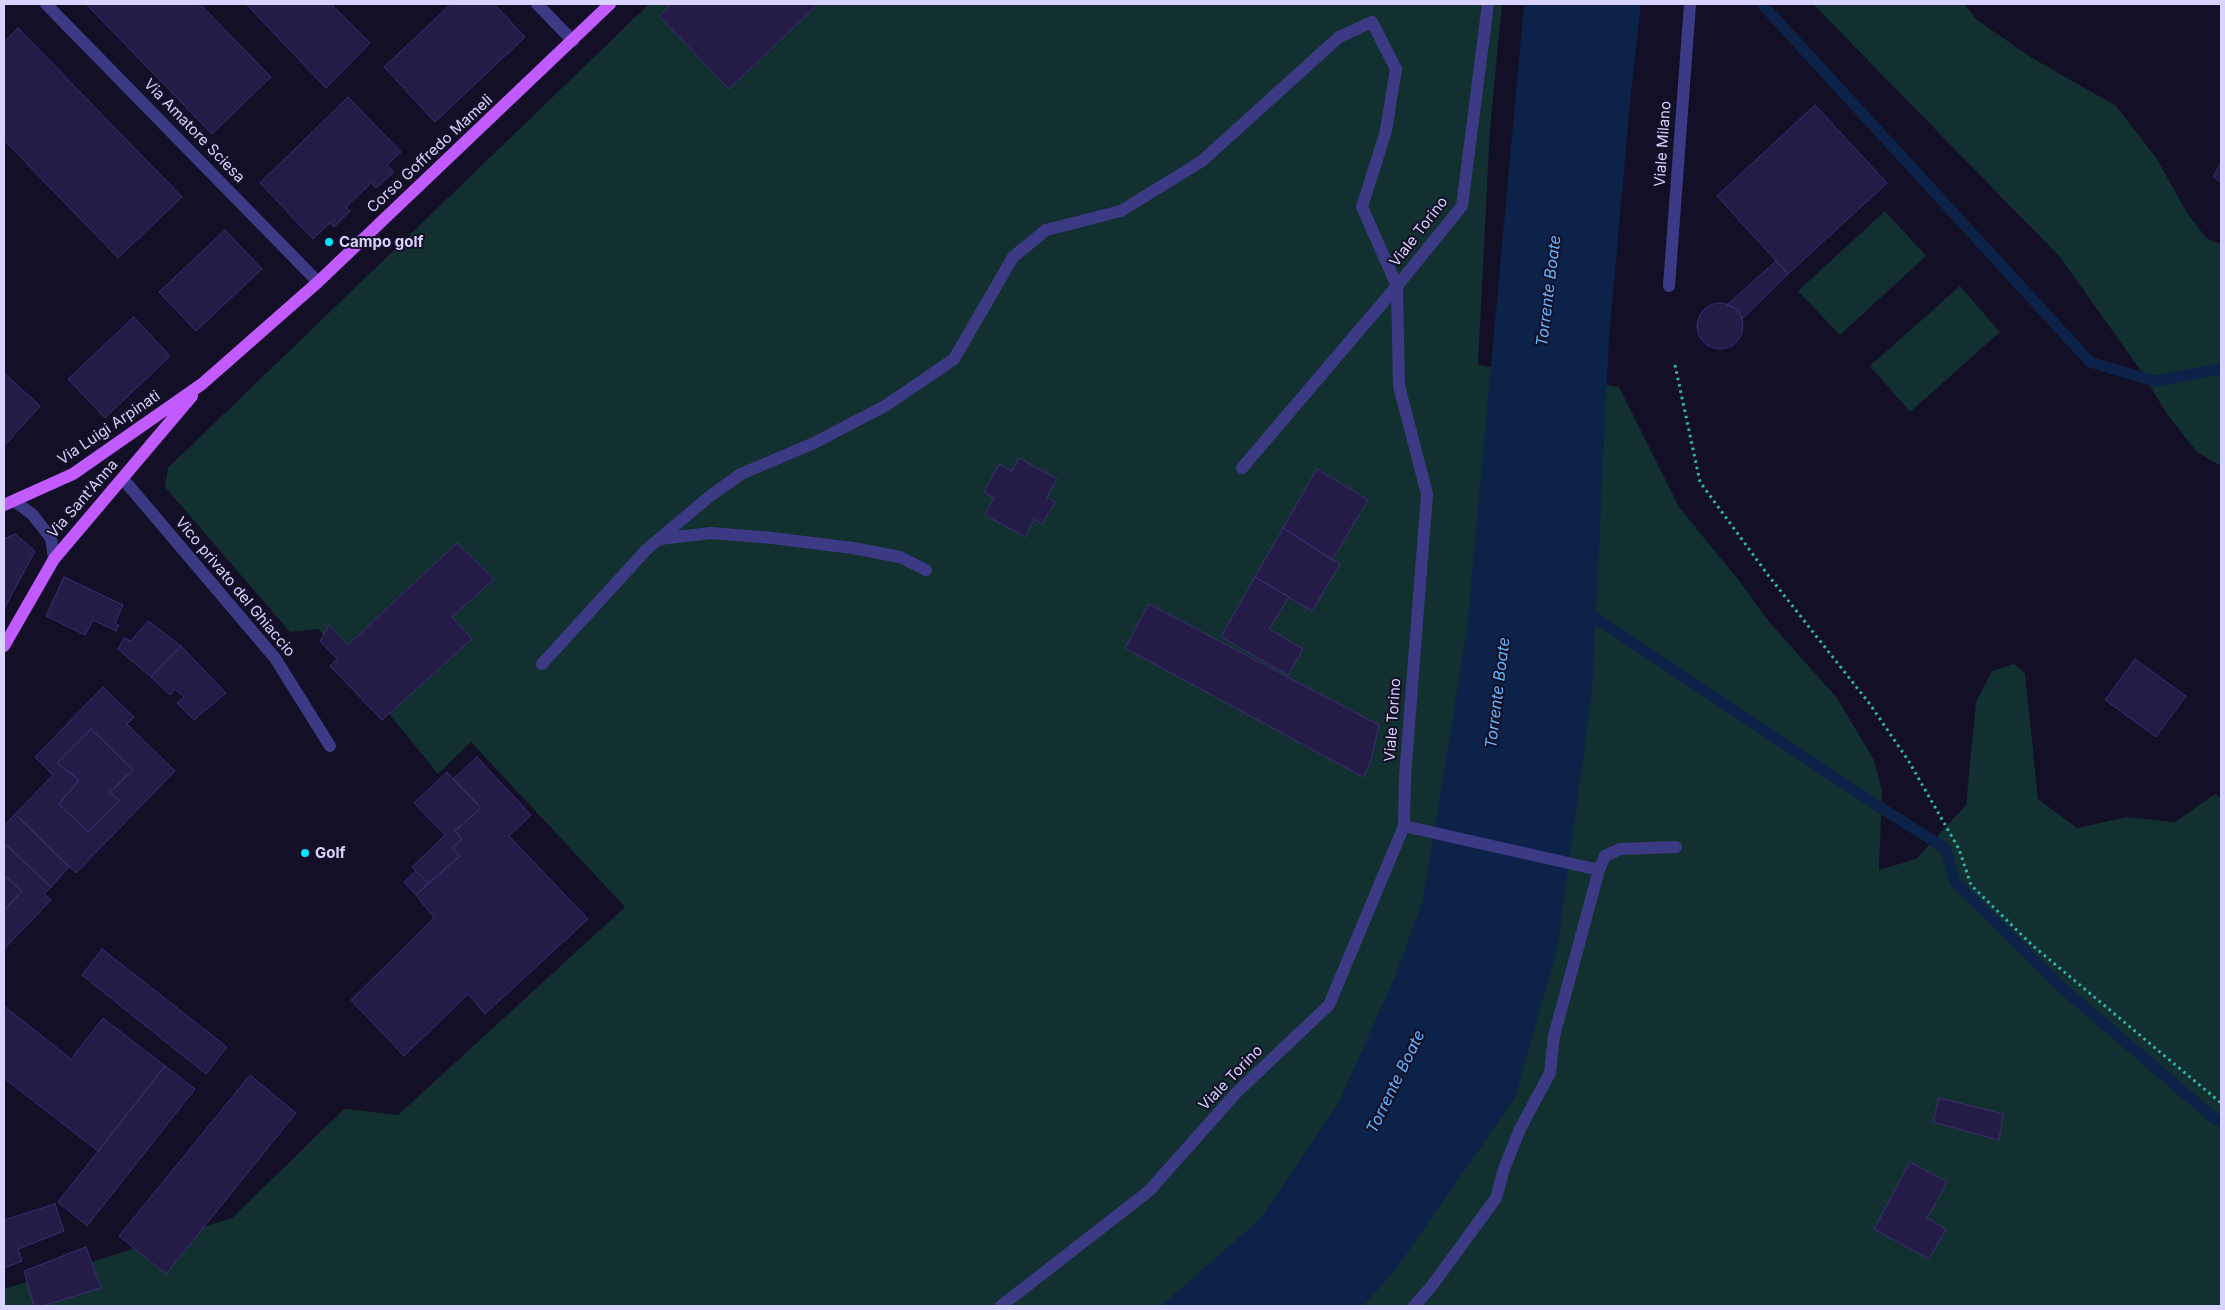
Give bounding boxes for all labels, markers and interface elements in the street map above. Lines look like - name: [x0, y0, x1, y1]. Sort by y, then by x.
- street label: Via Amatore Sciesa: [140, 75, 248, 187]
- street label: Corso Goffredo Mameli: [363, 91, 497, 217]
- street label: Viale Milano: [1651, 100, 1675, 188]
- street label: Viale Torino: [1386, 193, 1452, 271]
- place label: Campo golf: [339, 233, 423, 251]
- water label: Torrente Boate: [1533, 234, 1565, 348]
- marker: Campo golf: [323, 236, 335, 248]
- street label: Via Luigi Arpinati: [54, 387, 164, 469]
- street label: Via Sant'Anna: [44, 456, 122, 542]
- street label: Vico privato del Ghiaccio: [171, 513, 299, 661]
- water label: Torrente Boate: [1482, 636, 1514, 750]
- street label: Viale Torino: [1381, 678, 1405, 762]
- place label: Golf: [315, 844, 345, 862]
- marker: Golf: [299, 847, 311, 859]
- water label: Torrente Boate: [1363, 1027, 1429, 1137]
- street label: Viale Torino: [1195, 1042, 1267, 1114]

